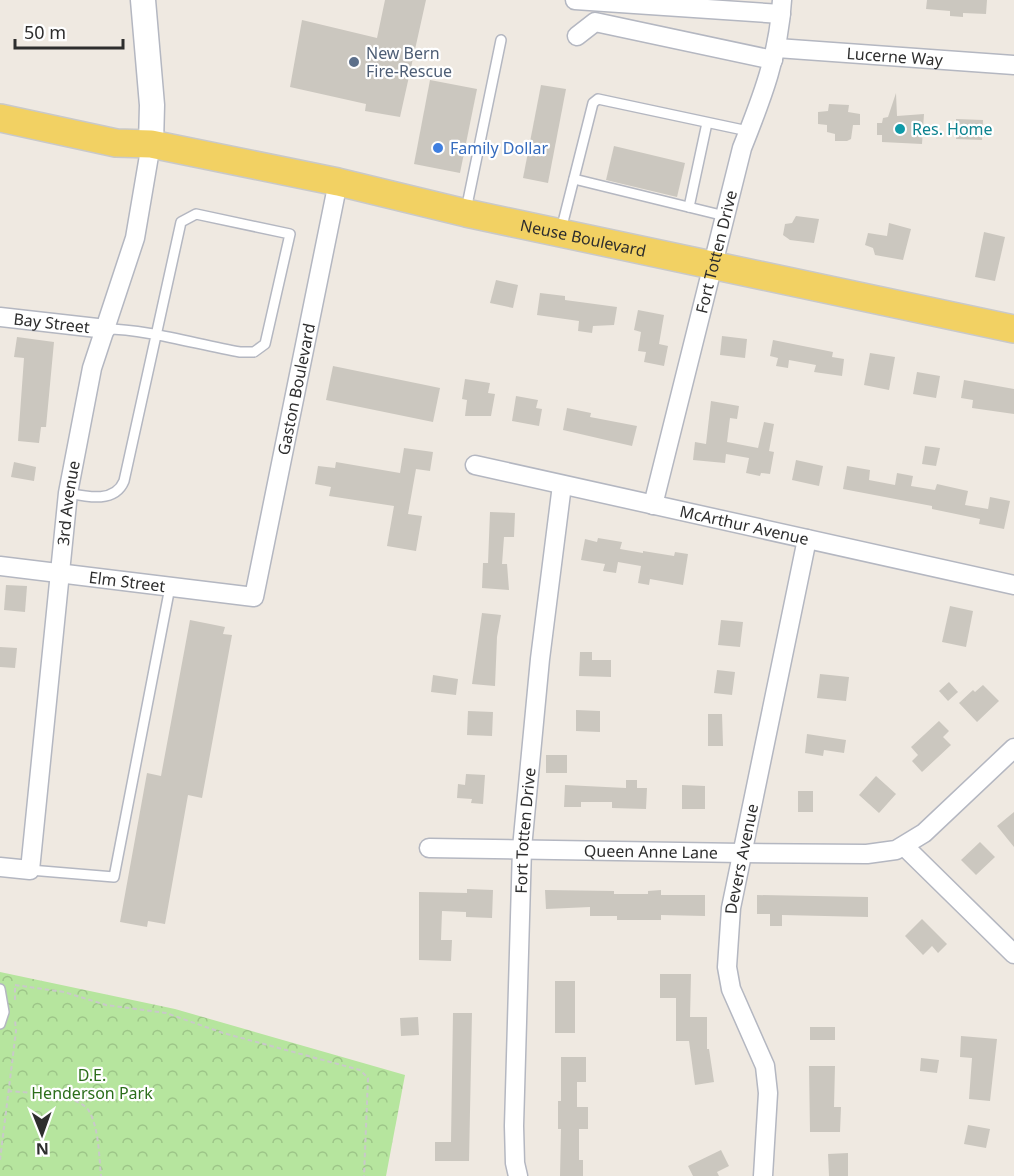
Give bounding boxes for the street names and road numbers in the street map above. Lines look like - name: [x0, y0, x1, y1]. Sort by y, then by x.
- street label: Lucerne Way: [846, 42, 944, 71]
- street label: Fort Totten Drive: [690, 188, 742, 316]
- street label: Neuse Boulevard: [518, 214, 648, 262]
- street label: Bay Street: [12, 308, 91, 338]
- street label: Gaston Boulevard: [272, 321, 320, 457]
- street label: 3rd Avenue: [52, 459, 85, 547]
- street label: McArthur Avenue: [678, 500, 811, 550]
- street label: Elm Street: [88, 566, 167, 597]
- street label: Fort Totten Drive: [510, 767, 541, 894]
- street label: Devers Avenue: [720, 802, 763, 915]
- street label: Queen Anne Lane: [584, 839, 718, 864]

